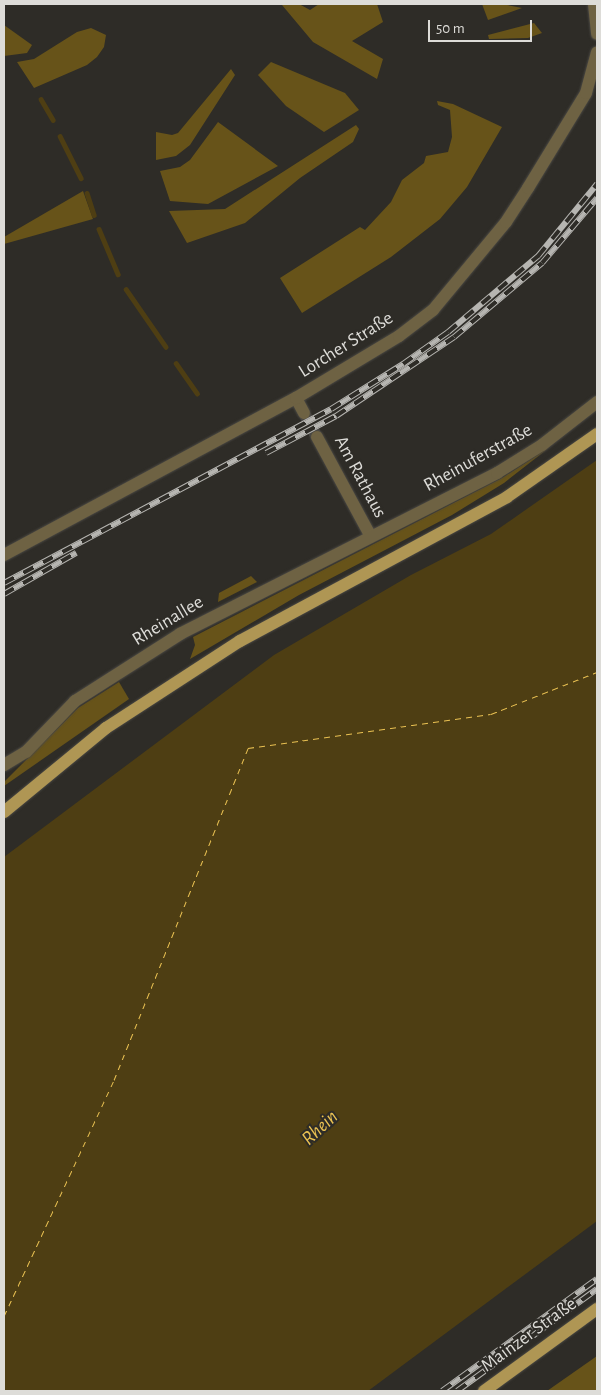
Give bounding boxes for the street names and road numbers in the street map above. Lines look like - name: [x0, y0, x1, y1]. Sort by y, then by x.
- street label: Lorcher Straße: [295, 307, 397, 383]
- street label: Rheinuferstraße: [420, 419, 536, 497]
- street label: Am Rathaus: [329, 432, 391, 522]
- street label: Rheinallee: [128, 591, 208, 651]
- street label: Mainzer Straße: [477, 1293, 581, 1377]

